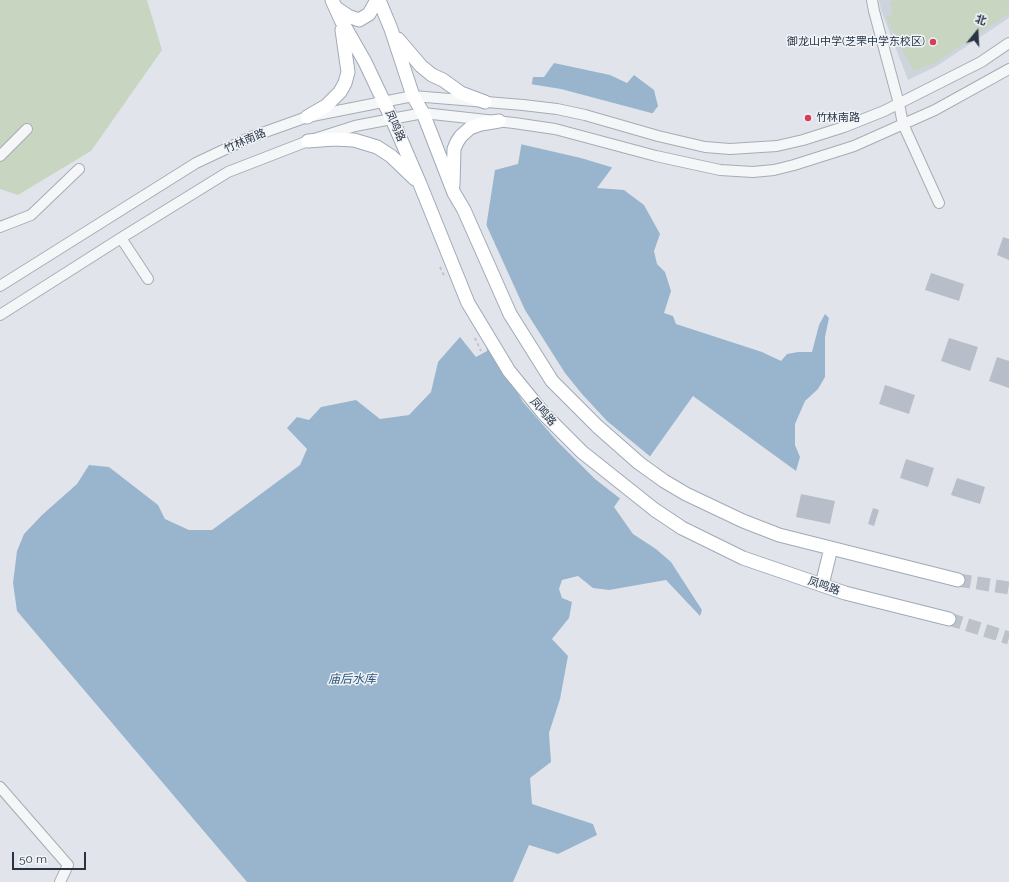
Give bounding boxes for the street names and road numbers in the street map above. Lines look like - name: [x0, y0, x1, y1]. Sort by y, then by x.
- street label: 凤鸣路: [382, 108, 408, 144]
- street label: 竹林南路: [222, 126, 268, 156]
- street label: 凤鸣路: [527, 395, 559, 429]
- street label: 凤鸣路: [806, 574, 842, 598]

